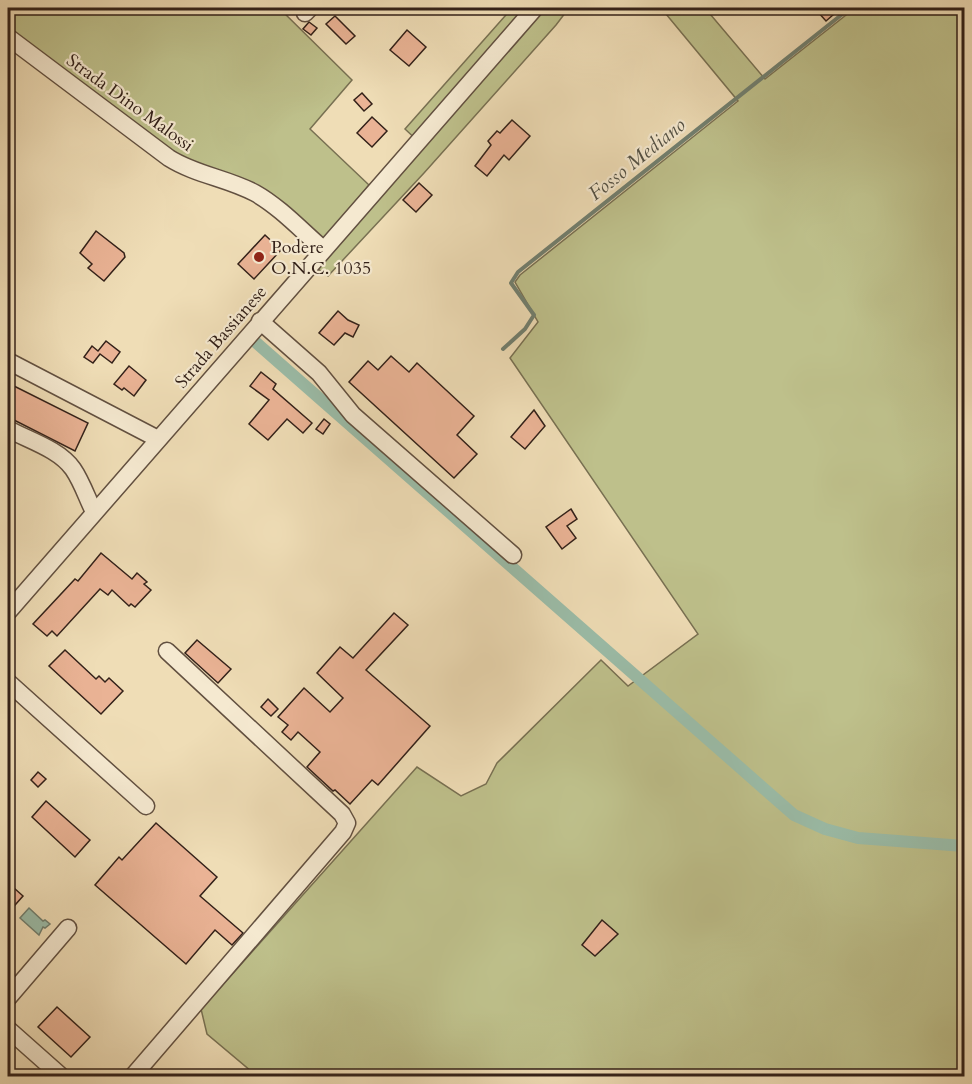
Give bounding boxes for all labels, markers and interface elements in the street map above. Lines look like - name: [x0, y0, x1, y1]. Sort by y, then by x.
- street label: Strada Dino Malossi: [61, 48, 199, 158]
- water label: Fosso Mediano: [583, 111, 691, 207]
- place label: Podere O.N.C. 1035: [271, 235, 371, 281]
- marker: Podere O.N.C. 1035: [252, 250, 266, 264]
- street label: Strada Bassianese: [169, 280, 273, 394]

